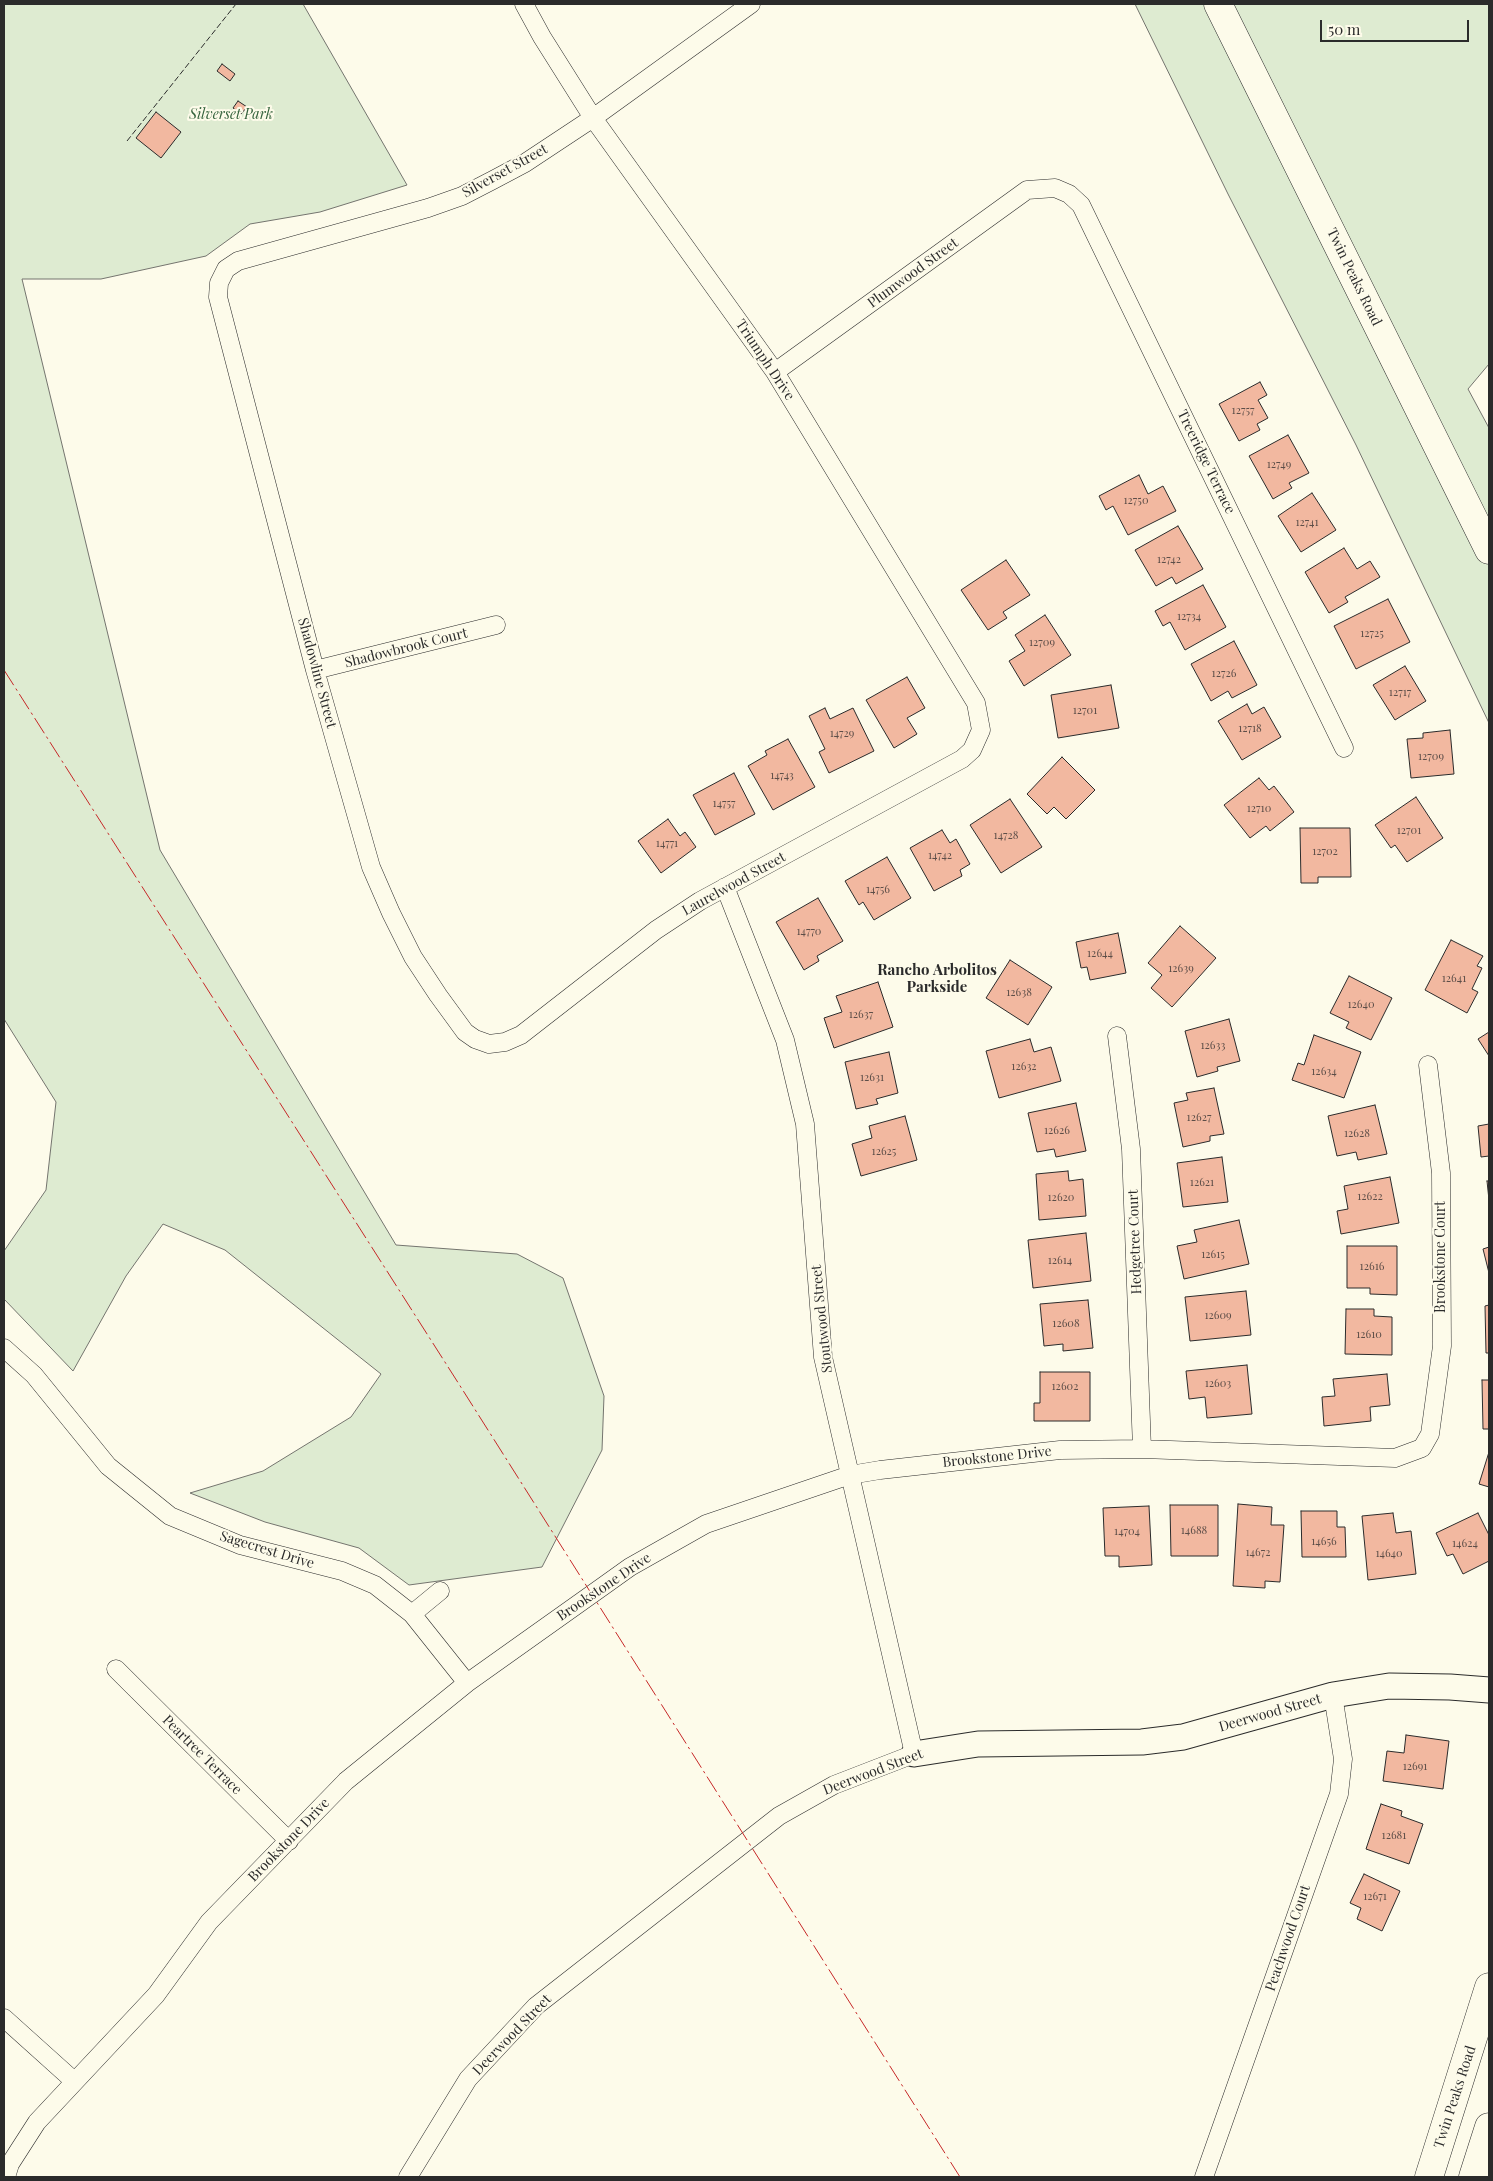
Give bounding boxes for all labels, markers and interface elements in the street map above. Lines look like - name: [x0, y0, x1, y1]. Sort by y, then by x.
- scale bar: [1323, 10, 1472, 42]
- text: 50 m: [1328, 19, 1360, 39]
- park label: Silverset Park: [189, 107, 273, 123]
- street label: Silverset Street: [459, 141, 551, 201]
- street label: Twin Peaks Road: [1323, 225, 1385, 329]
- street label: Plumwood Street: [864, 235, 962, 311]
- street label: Triumph Drive: [732, 316, 798, 404]
- house number: 12757: [1232, 404, 1254, 418]
- street label: Treeridge Terrace: [1174, 407, 1238, 517]
- house number: 12749: [1267, 458, 1291, 472]
- house number: 12750: [1124, 494, 1148, 508]
- house number: 12741: [1296, 516, 1318, 530]
- house number: 12742: [1157, 553, 1181, 567]
- house number: 12734: [1177, 610, 1201, 624]
- street label: Shadowline Street: [294, 616, 340, 730]
- street label: Shadowbrook Court: [343, 625, 469, 671]
- house number: 12725: [1360, 627, 1384, 641]
- house number: 12709: [1029, 636, 1055, 650]
- house number: 12726: [1212, 667, 1236, 681]
- house number: 12717: [1389, 686, 1411, 700]
- house number: 12701: [1073, 704, 1097, 718]
- house number: 12718: [1238, 722, 1262, 736]
- house number: 14729: [830, 727, 854, 741]
- house number: 12709: [1418, 750, 1444, 764]
- house number: 14743: [770, 769, 794, 783]
- house number: 14757: [713, 797, 735, 811]
- house number: 12710: [1247, 802, 1271, 816]
- house number: 12701: [1397, 824, 1421, 838]
- house number: 14728: [994, 829, 1018, 843]
- house number: 14771: [656, 837, 678, 851]
- house number: 12702: [1312, 845, 1338, 859]
- street label: Laurelwood Street: [679, 849, 789, 919]
- house number: 14742: [928, 849, 952, 863]
- house number: 14756: [866, 883, 890, 897]
- house number: 14770: [797, 925, 821, 939]
- house number: 12644: [1087, 947, 1113, 961]
- district label: Rancho Arbolitos Parkside: [877, 961, 997, 996]
- house number: 12639: [1168, 962, 1194, 976]
- house number: 12641: [1442, 972, 1466, 986]
- house number: 12638: [1006, 986, 1032, 1000]
- house number: 12640: [1347, 998, 1375, 1012]
- house number: 12637: [849, 1008, 873, 1022]
- house number: 12633: [1201, 1039, 1225, 1053]
- house number: 12632: [1011, 1060, 1037, 1074]
- house number: 12634: [1311, 1065, 1337, 1079]
- house number: 12631: [860, 1071, 884, 1085]
- house number: 12627: [1187, 1111, 1211, 1125]
- house number: 12626: [1044, 1124, 1070, 1138]
- house number: 12628: [1344, 1127, 1370, 1141]
- house number: 12625: [872, 1145, 896, 1159]
- house number: 12621: [1190, 1176, 1214, 1190]
- street label: Hedgetree Court: [1125, 1189, 1145, 1295]
- house number: 12622: [1357, 1190, 1383, 1204]
- house number: 12620: [1048, 1191, 1074, 1205]
- street label: Brookstone Court: [1433, 1201, 1449, 1313]
- house number: 12615: [1201, 1248, 1225, 1262]
- house number: 12614: [1048, 1254, 1072, 1268]
- house number: 12616: [1360, 1260, 1384, 1274]
- street label: Stoutwood Street: [808, 1264, 836, 1374]
- house number: 12609: [1204, 1309, 1232, 1323]
- house number: 12608: [1052, 1317, 1080, 1331]
- house number: 12610: [1356, 1328, 1382, 1342]
- house number: 12603: [1205, 1377, 1231, 1391]
- house number: 12602: [1052, 1380, 1078, 1394]
- street label: Brookstone Drive: [942, 1443, 1052, 1471]
- house number: 14688: [1181, 1524, 1207, 1538]
- house number: 14704: [1114, 1525, 1140, 1539]
- street label: Sagecrest Drive: [218, 1528, 316, 1572]
- house number: 14656: [1311, 1535, 1337, 1549]
- house number: 14624: [1452, 1537, 1478, 1551]
- house number: 14672: [1246, 1546, 1270, 1560]
- house number: 14640: [1375, 1547, 1403, 1561]
- street label: Brookstone Drive: [554, 1549, 654, 1625]
- street label: Deerwood Street: [1217, 1690, 1323, 1736]
- street label: Peartree Terrace: [159, 1712, 245, 1798]
- street label: Deerwood Street: [821, 1745, 925, 1799]
- house number: 12691: [1403, 1760, 1427, 1774]
- street label: Brookstone Drive: [245, 1795, 333, 1885]
- house number: 12681: [1382, 1829, 1406, 1843]
- street label: Peachwood Court: [1262, 1883, 1314, 1993]
- house number: 12671: [1363, 1890, 1387, 1904]
- street label: Deerwood Street: [469, 1991, 555, 2079]
- street label: Twin Peaks Road: [1431, 2044, 1479, 2150]

